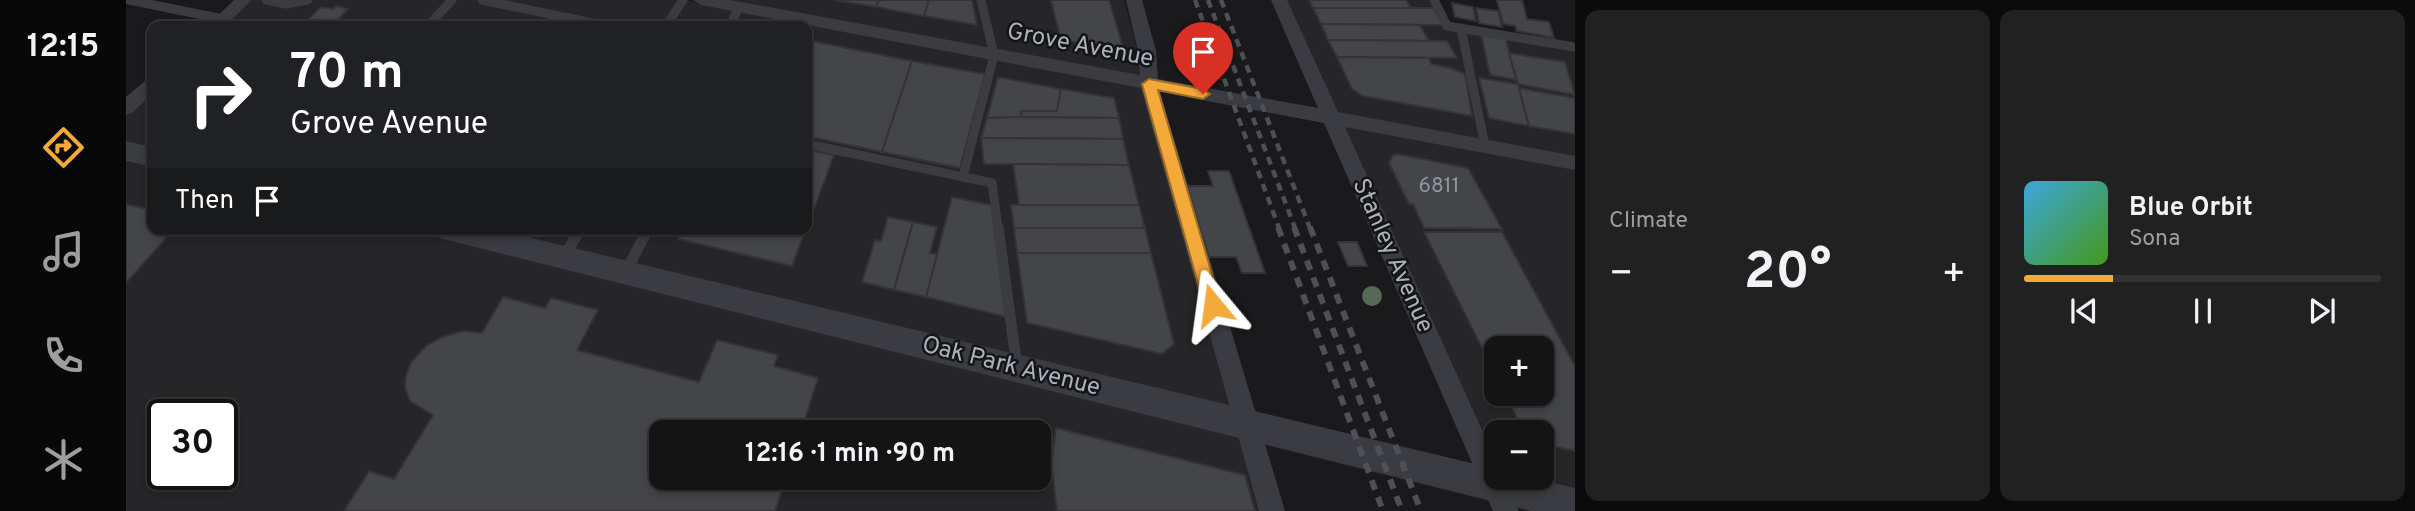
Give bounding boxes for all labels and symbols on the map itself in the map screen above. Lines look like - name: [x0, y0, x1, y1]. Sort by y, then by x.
- street label: Grove Avenue: [1004, 17, 1156, 75]
- pin: [1173, 22, 1233, 94]
- house number: 6811: [1419, 173, 1460, 200]
- street label: Stanley Avenue: [1345, 174, 1439, 338]
- position arrow: [1176, 268, 1250, 342]
- street label: Oak Park Avenue: [919, 330, 1103, 404]
- speed limit sign: 30: [147, 399, 238, 490]

